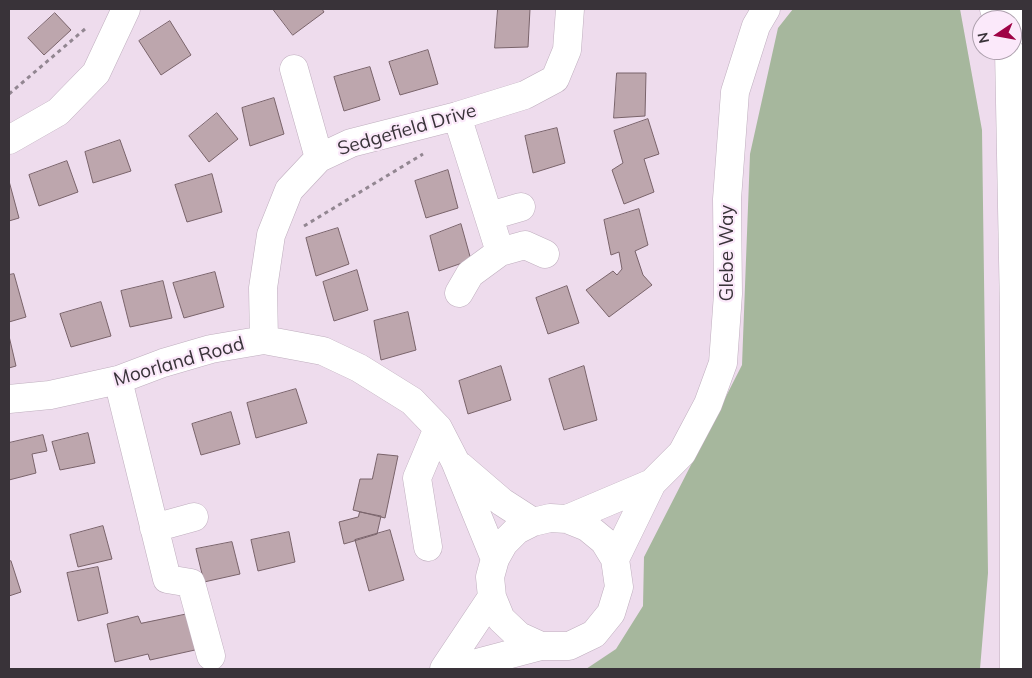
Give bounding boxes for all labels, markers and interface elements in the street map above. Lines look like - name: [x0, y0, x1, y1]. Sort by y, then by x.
- north arrow: [972, 10, 1022, 60]
- text: N: [973, 31, 993, 45]
- street label: Sedgefield Drive: [335, 99, 479, 161]
- street label: Glebe Way: [716, 205, 738, 301]
- street label: Moorland Road: [111, 332, 247, 392]

